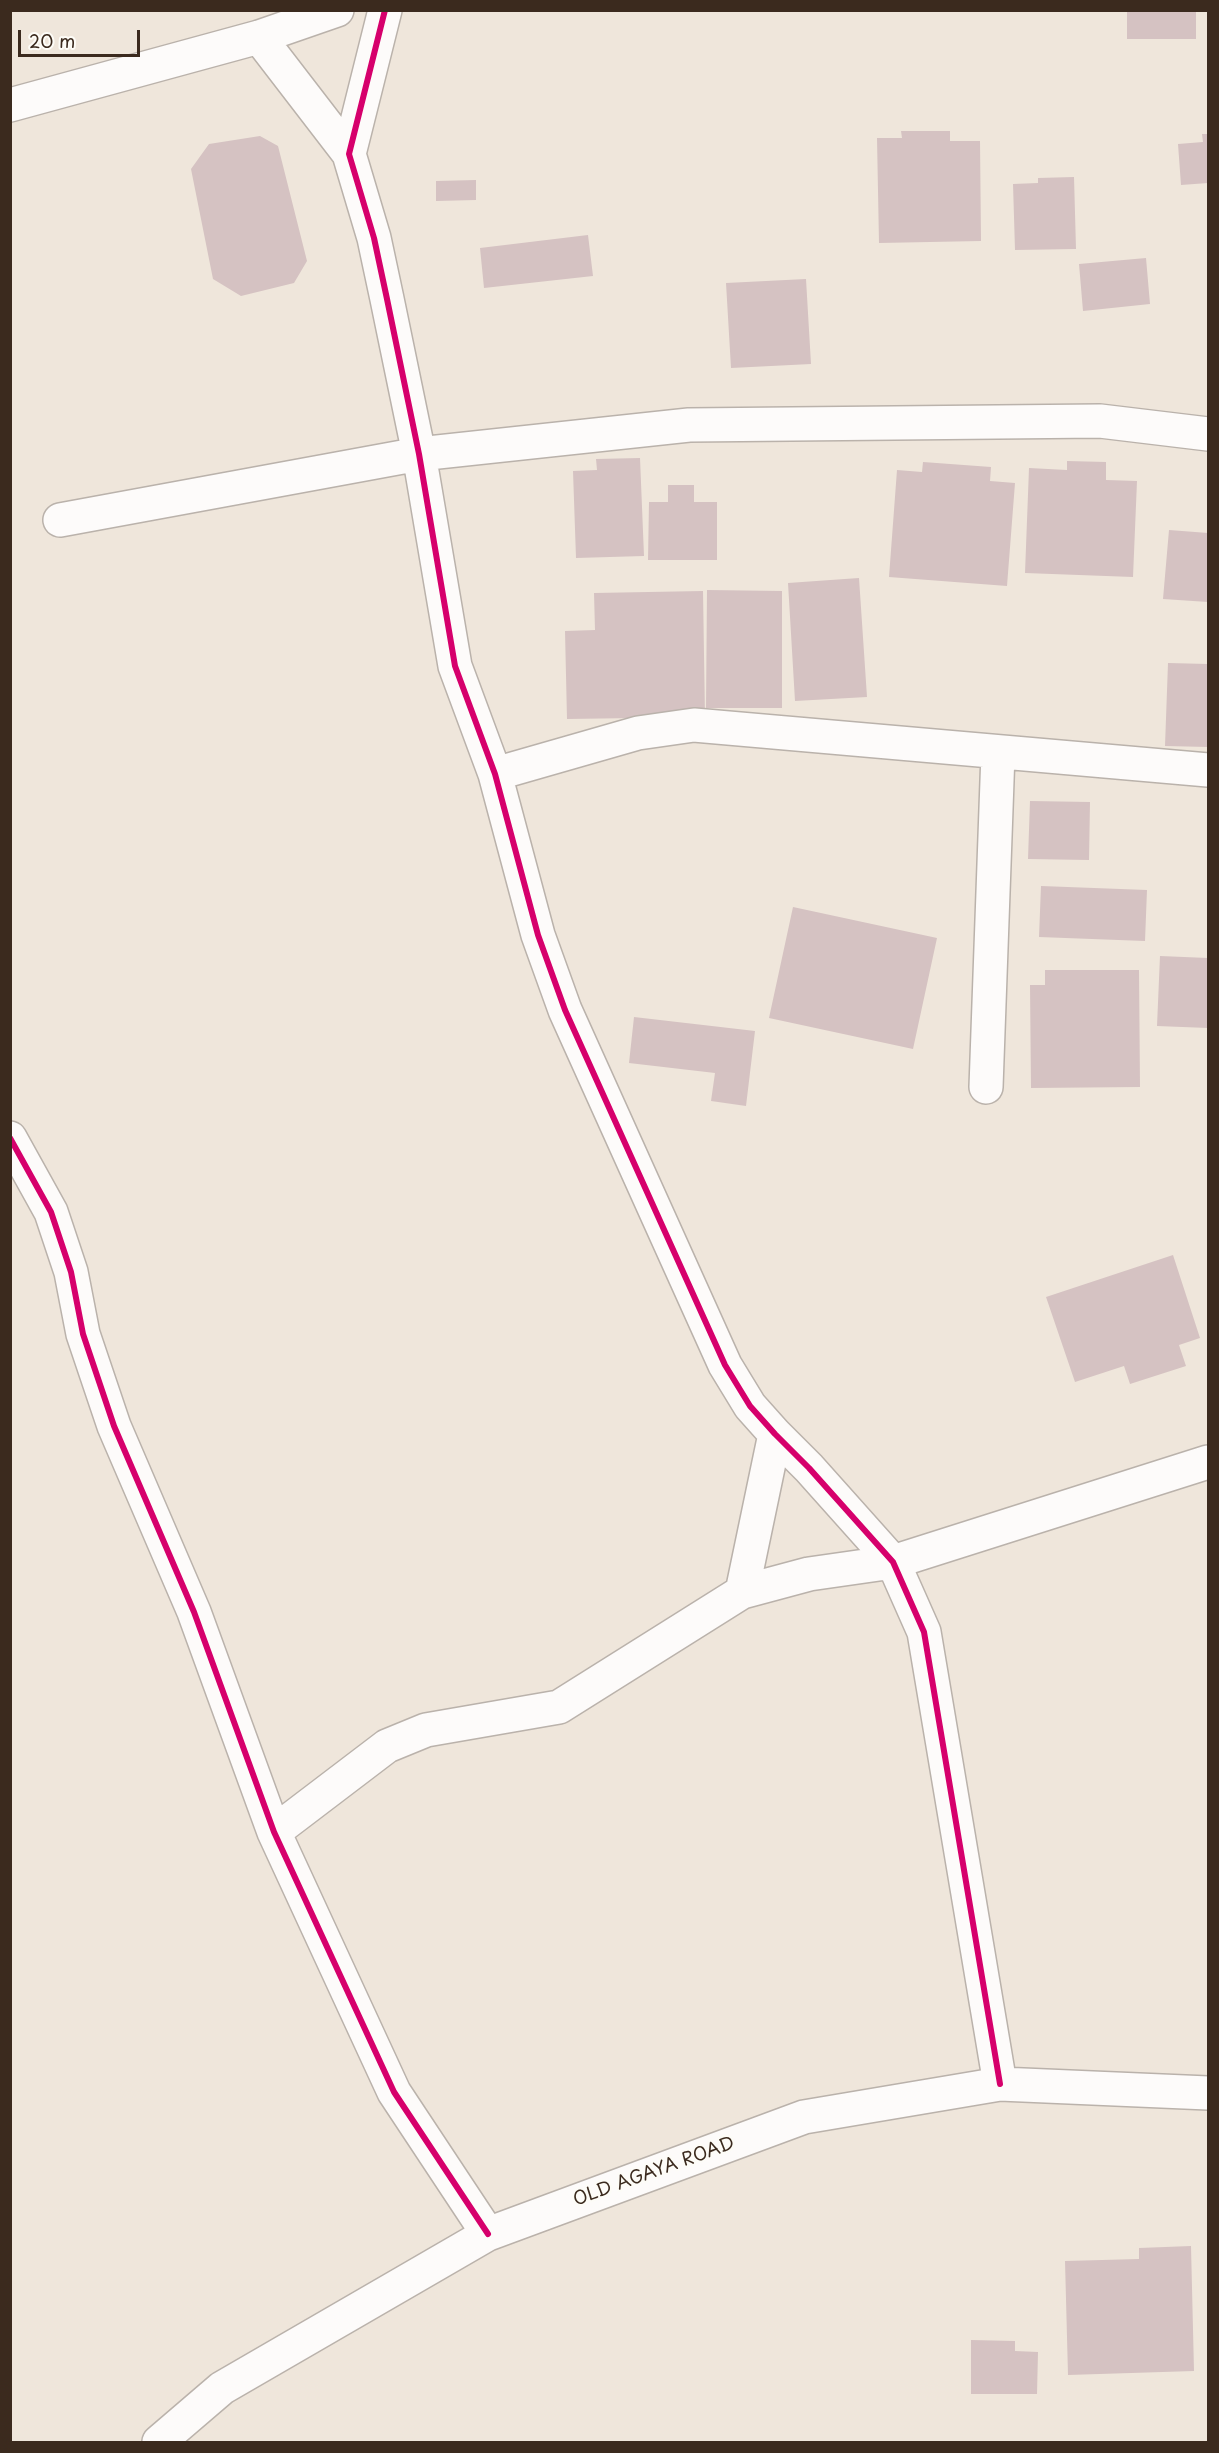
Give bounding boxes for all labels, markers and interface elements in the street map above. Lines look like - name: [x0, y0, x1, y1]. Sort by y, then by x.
- scale bar: [21, 18, 142, 56]
- text: 20 m: [29, 27, 75, 54]
- street label: OLD AGAYA ROAD: [570, 2133, 738, 2211]

